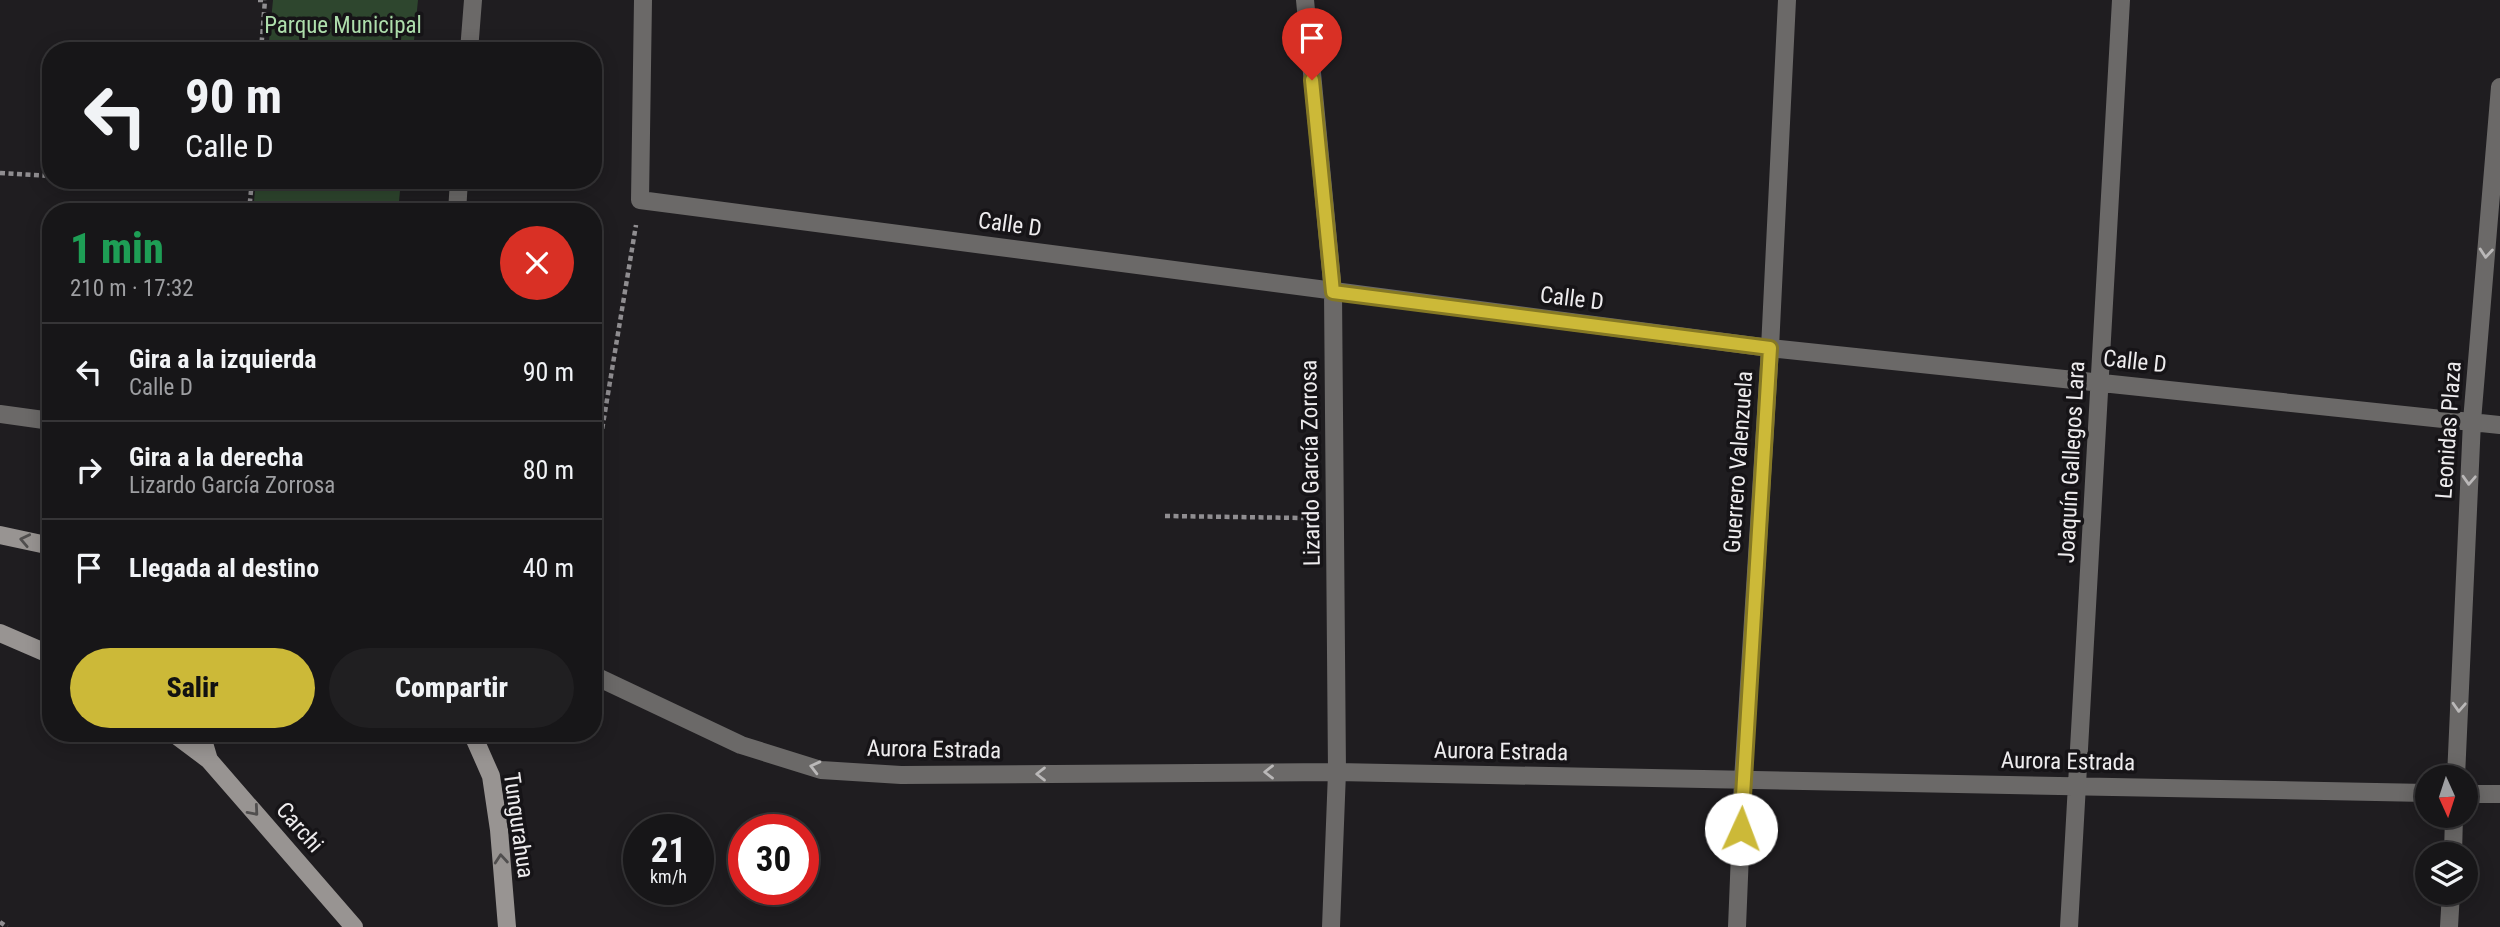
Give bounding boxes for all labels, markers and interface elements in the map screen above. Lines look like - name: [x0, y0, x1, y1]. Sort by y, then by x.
- pin: [1282, 8, 1342, 80]
- park label: Parque Municipal: [264, 12, 422, 39]
- icon: arrive: [1293, 19, 1331, 57]
- text: 90 m: [185, 68, 282, 125]
- icon: left: [70, 70, 161, 161]
- text: Calle D: [185, 127, 274, 165]
- street label: Calle D: [976, 207, 1043, 242]
- text: 1 min: [70, 224, 164, 273]
- button: close: [500, 226, 574, 300]
- one-way arrow: [2479, 248, 2494, 259]
- text: 210 m · 17:32: [70, 275, 194, 302]
- street label: Calle D: [1539, 281, 1605, 316]
- text: Gira a la izquierda: [129, 344, 317, 374]
- street label: Calle D: [2102, 345, 2168, 378]
- icon: left: [70, 353, 108, 391]
- text: 90 m: [523, 357, 574, 387]
- street label: Lizardo García Zorrosa: [1295, 360, 1326, 566]
- street label: Joaquín Gallegos Lara: [2053, 360, 2090, 564]
- street label: Leonidas Plaza: [2430, 360, 2467, 500]
- street label: Guerrero Valenzuela: [1719, 370, 1758, 554]
- text: Calle D: [129, 374, 193, 401]
- text: Gira a la derecha: [129, 442, 303, 472]
- icon: right: [70, 451, 108, 489]
- text: 80 m: [523, 455, 574, 485]
- text: Lizardo García Zorrosa: [129, 472, 335, 499]
- one-way arrow: [2462, 475, 2477, 486]
- one-way arrow: [19, 534, 31, 549]
- icon: arrive: [70, 549, 108, 587]
- text: Llegada al destino: [129, 553, 319, 583]
- text: 40 m: [523, 553, 574, 583]
- button: Salir: [70, 648, 315, 728]
- button: Compartir: [329, 648, 574, 728]
- one-way arrow: [2452, 702, 2467, 713]
- street label: Aurora Estrada: [867, 735, 1001, 764]
- street label: Aurora Estrada: [1434, 737, 1568, 766]
- street label: Aurora Estrada: [2001, 747, 2135, 776]
- one-way arrow: [809, 761, 821, 775]
- one-way arrow: [1263, 765, 1274, 780]
- north arrow: [2415, 765, 2478, 828]
- map controls: [2415, 765, 2478, 905]
- one-way arrow: [1036, 766, 1046, 782]
- street label: Tungurahua: [498, 770, 539, 880]
- position arrow: [1704, 792, 1778, 866]
- street label: Carchi: [270, 797, 329, 858]
- one-way arrow: [245, 803, 258, 816]
- speed limit sign: 30: [728, 814, 819, 905]
- text: 21: [651, 830, 686, 871]
- button: layers: [2415, 842, 2478, 905]
- one-way arrow: [494, 853, 509, 864]
- text: km/h: [650, 866, 687, 887]

